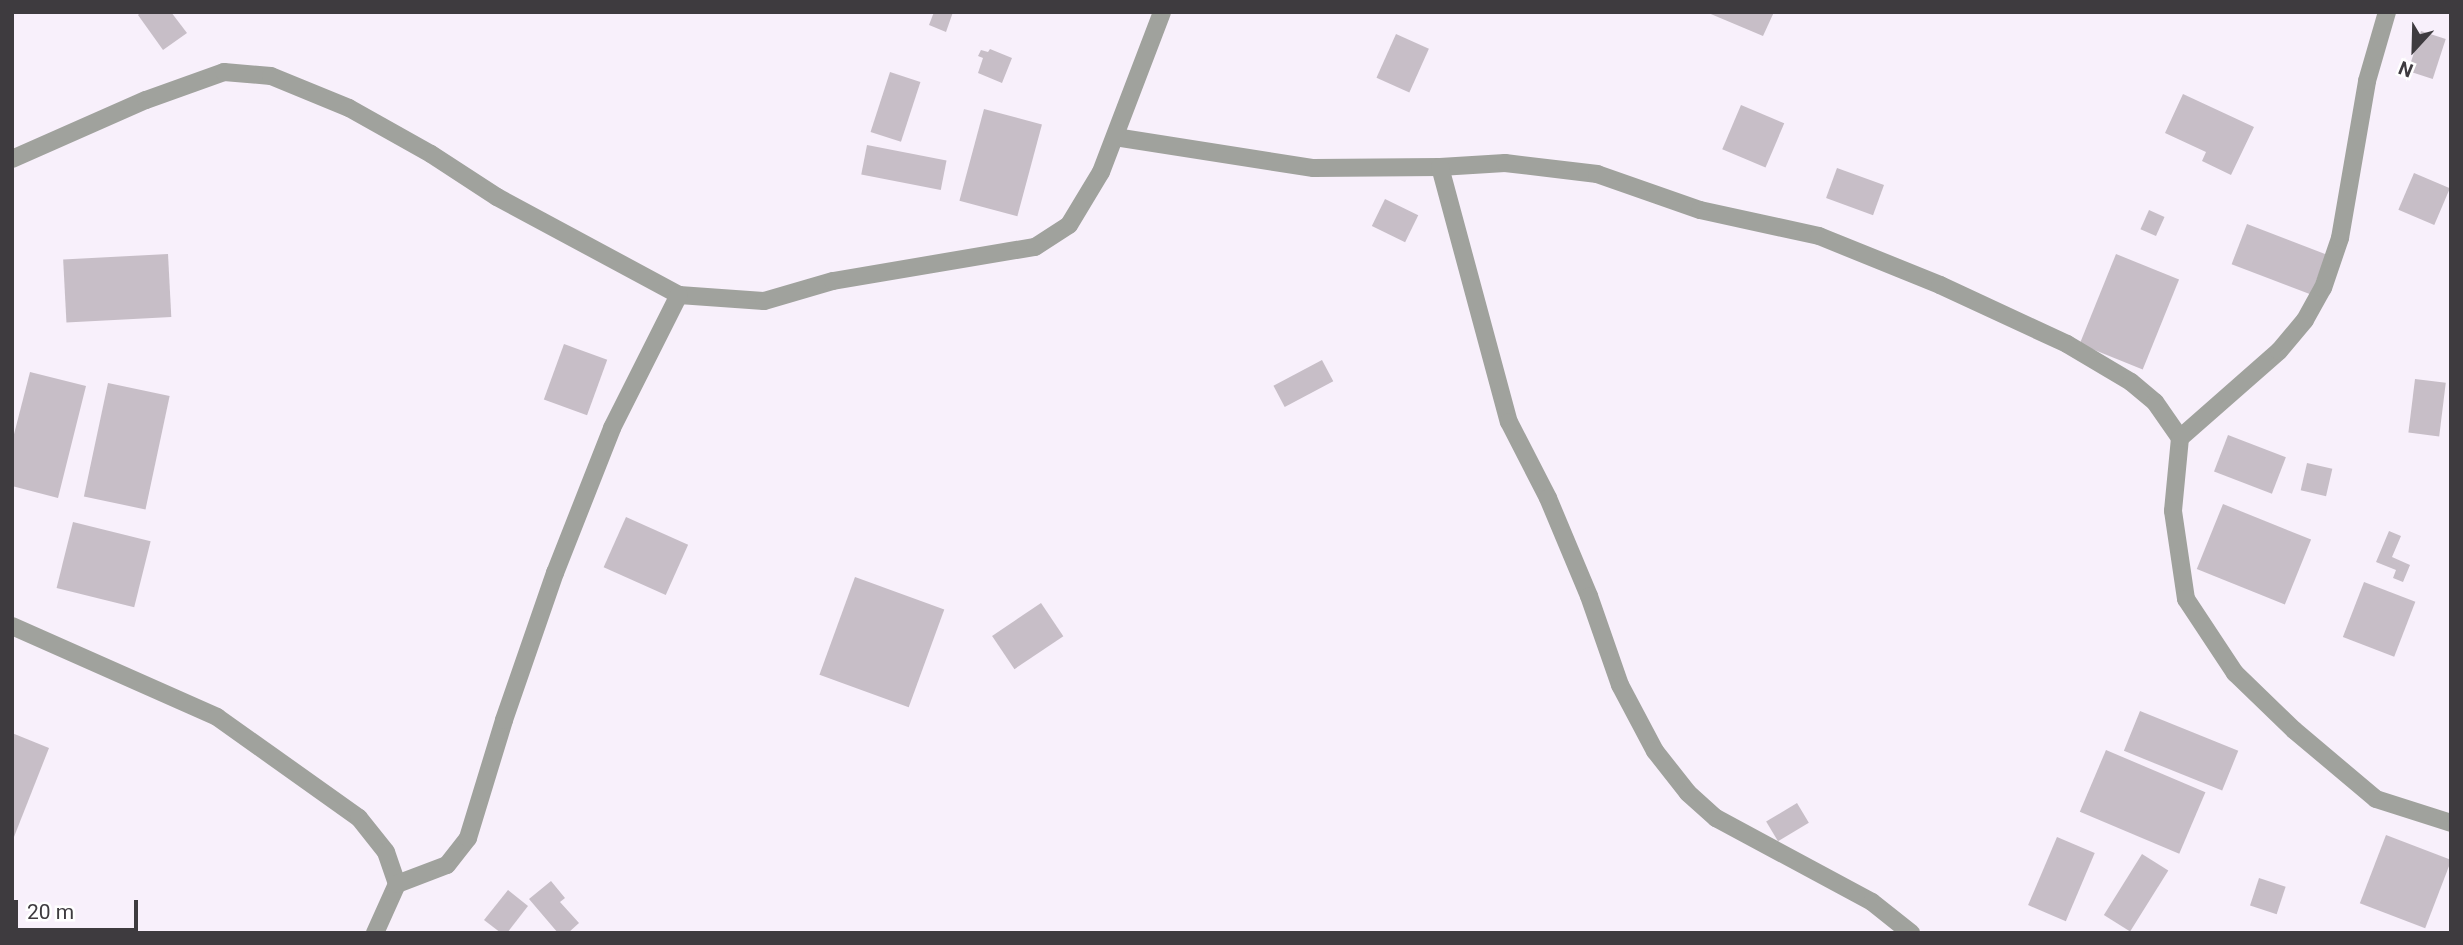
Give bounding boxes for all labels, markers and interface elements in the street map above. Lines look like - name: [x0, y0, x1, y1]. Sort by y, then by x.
- north arrow: [2379, 14, 2449, 84]
- text: N: [2395, 56, 2416, 82]
- scale bar: [18, 886, 142, 930]
- text: 20 m: [27, 900, 74, 924]

